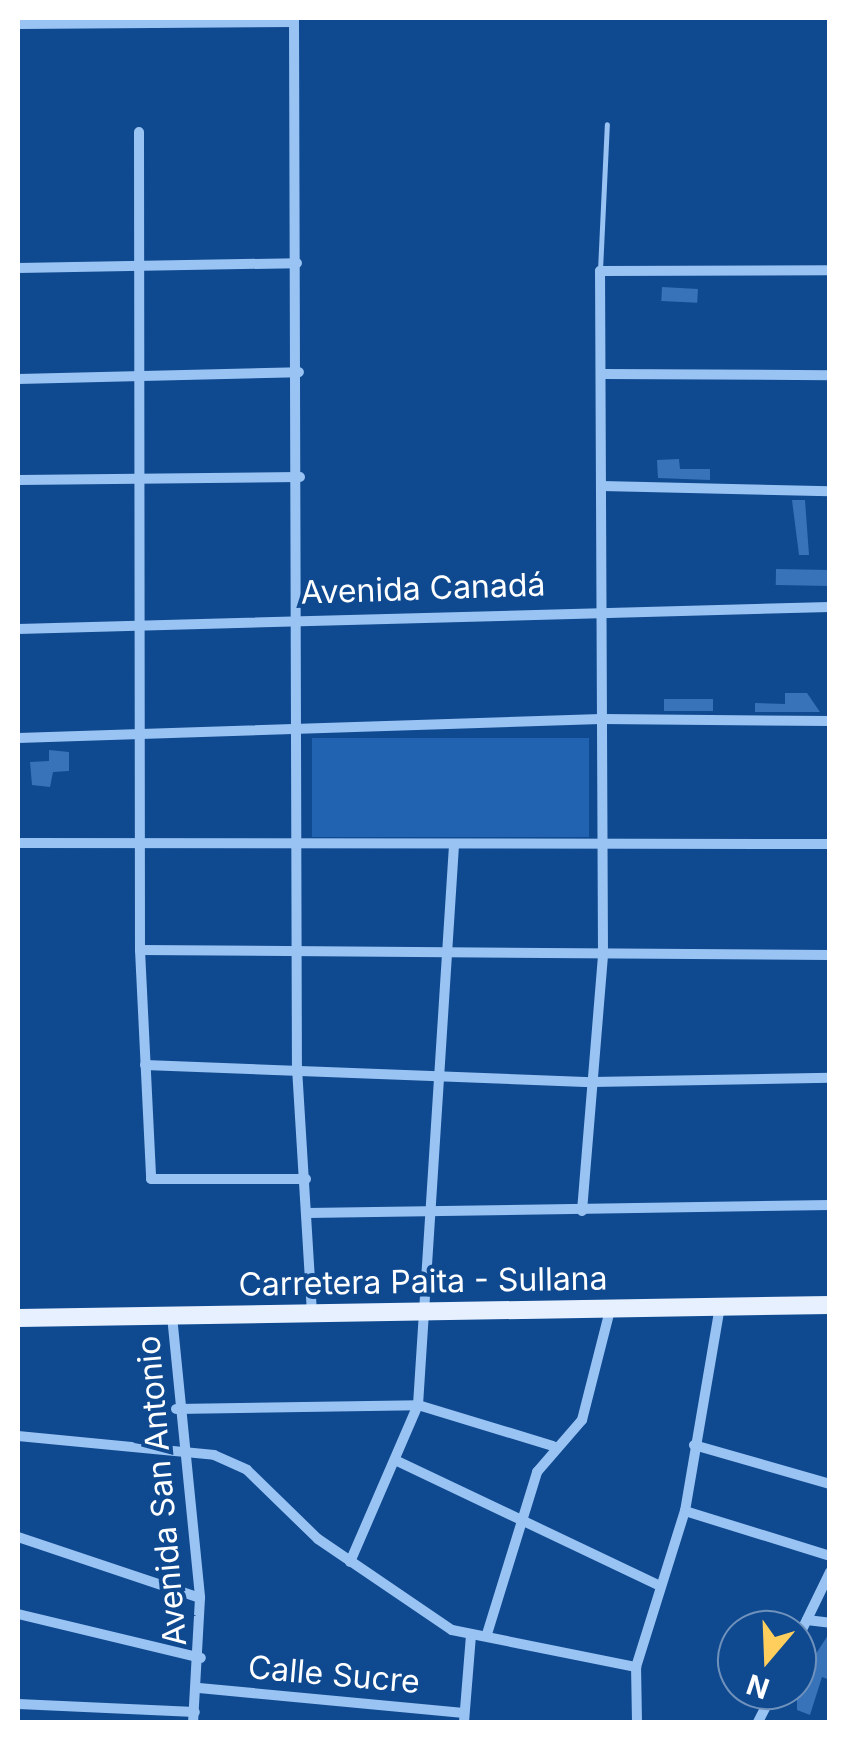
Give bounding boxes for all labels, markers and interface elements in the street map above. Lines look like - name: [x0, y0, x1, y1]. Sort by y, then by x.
- street label: Avenida Canadá: [300, 566, 546, 612]
- street label: Carretera Paita - Sullana: [238, 1260, 608, 1304]
- street label: Avenida San Antonio: [129, 1334, 195, 1648]
- north arrow: [717, 1610, 817, 1710]
- street label: Calle Sucre: [246, 1648, 422, 1702]
- text: N: [742, 1667, 774, 1706]

